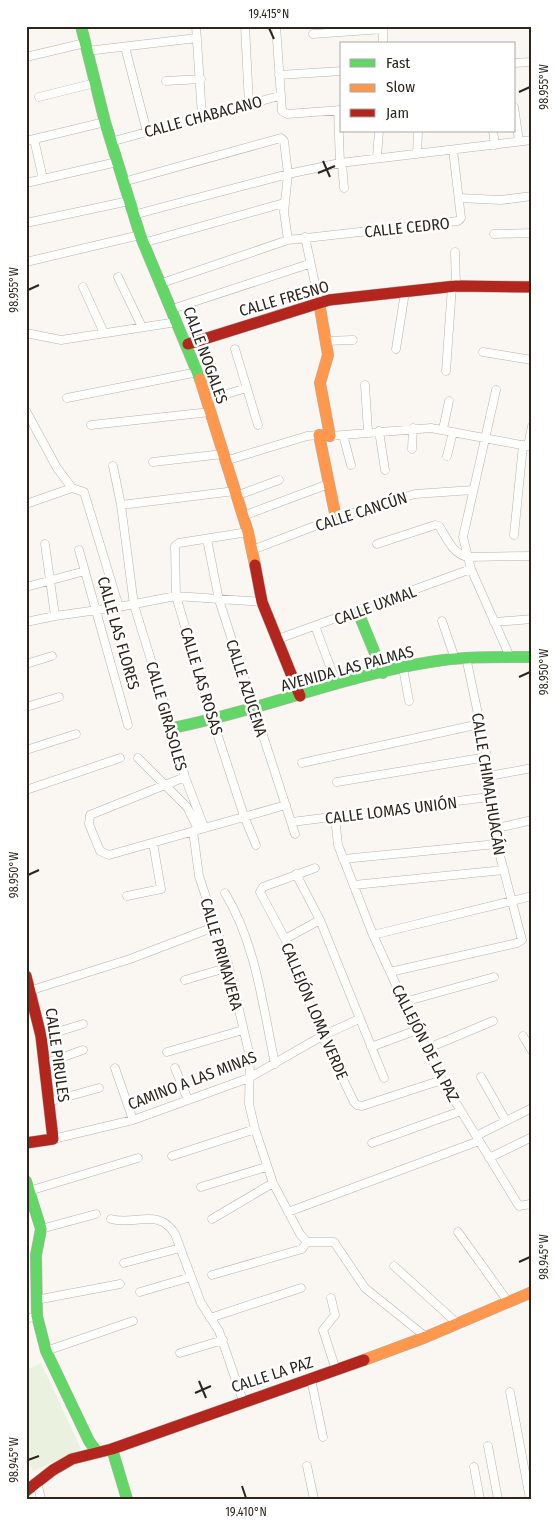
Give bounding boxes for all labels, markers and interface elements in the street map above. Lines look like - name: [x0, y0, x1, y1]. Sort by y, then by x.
- text: 19.415°N: [249, 7, 289, 21]
- legend: [340, 42, 516, 132]
- text: Fast: [386, 54, 410, 72]
- text: 98.955°W: [537, 64, 551, 110]
- text: Slow: [386, 78, 415, 96]
- street label: CALLE CHABACANO: [142, 92, 264, 141]
- text: Jam: [386, 104, 409, 122]
- street label: CALLE CEDRO: [364, 214, 451, 241]
- text: 98.955°W: [7, 267, 21, 313]
- street label: CALLE FRESNO: [237, 277, 331, 320]
- street label: CALLE NOGALES: [179, 304, 232, 406]
- street label: CALLE CANCÚN: [313, 488, 409, 535]
- street label: CALLE LAS FLORES: [93, 574, 144, 692]
- street label: CALLE UXMAL: [332, 582, 419, 629]
- street label: CALLE LAS ROSAS: [176, 625, 227, 738]
- street label: CALLE AZUCENA: [222, 637, 271, 740]
- street label: AVENIDA LAS PALMAS: [279, 642, 416, 695]
- text: 98.950°W: [537, 649, 551, 695]
- street label: CALLE GIRASOLES: [142, 659, 191, 773]
- street label: CALLE CHIMALHUACÁN: [468, 711, 509, 857]
- street label: CALLE LOMAS UNIÓN: [324, 793, 458, 828]
- text: 98.950°W: [7, 852, 21, 898]
- street label: CALLE PRIMAVERA: [196, 896, 247, 1013]
- street label: CALLEJÓN LOMA VERDE: [277, 940, 352, 1083]
- street label: CALLEJÓN DE LA PAZ: [388, 981, 463, 1105]
- street label: CALLE PIRULES: [41, 1007, 74, 1103]
- street label: CAMINO A LAS MINAS: [125, 1047, 259, 1114]
- text: 98.945°W: [537, 1234, 551, 1280]
- street label: CALLE LA PAZ: [229, 1352, 315, 1397]
- text: 98.945°W: [7, 1437, 21, 1483]
- text: 19.410°N: [225, 1505, 267, 1519]

